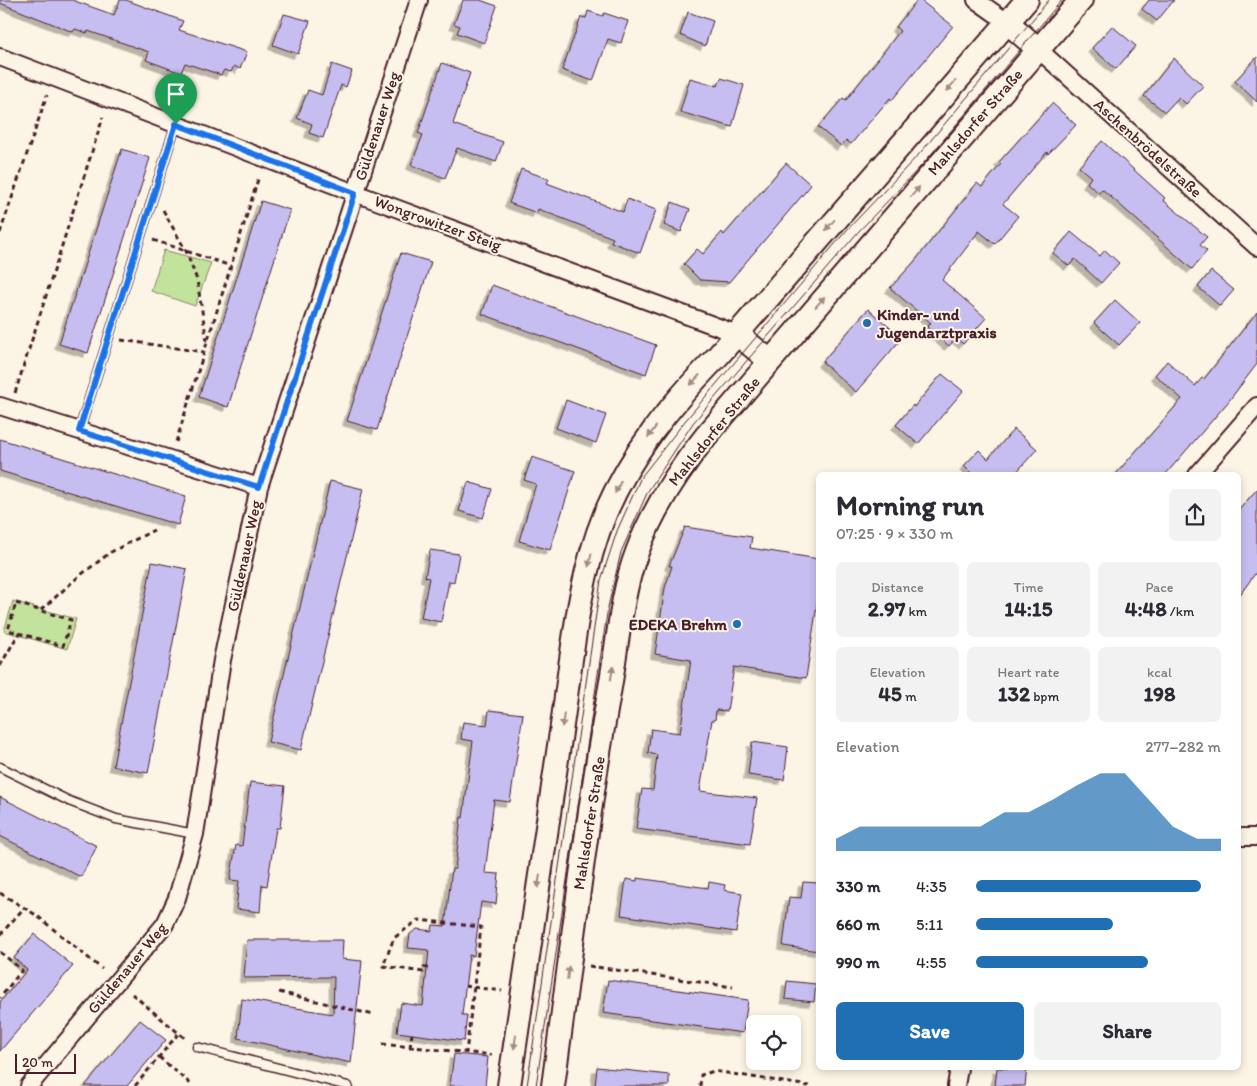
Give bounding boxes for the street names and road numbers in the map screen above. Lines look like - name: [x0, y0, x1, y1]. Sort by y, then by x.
- street label: Mahlsdorfer Straße: [924, 65, 1026, 179]
- street label: Güldenauer Weg: [350, 68, 404, 183]
- street label: Aschenbrödelstraße: [1090, 95, 1206, 201]
- street label: Wongrowitzer Steig: [372, 191, 505, 255]
- street label: Mahlsdorfer Straße: [664, 373, 764, 489]
- street label: Güldenauer Weg: [223, 498, 265, 613]
- street label: Mahlsdorfer Straße: [569, 755, 609, 891]
- street label: Güldenauer Weg: [83, 918, 171, 1018]

